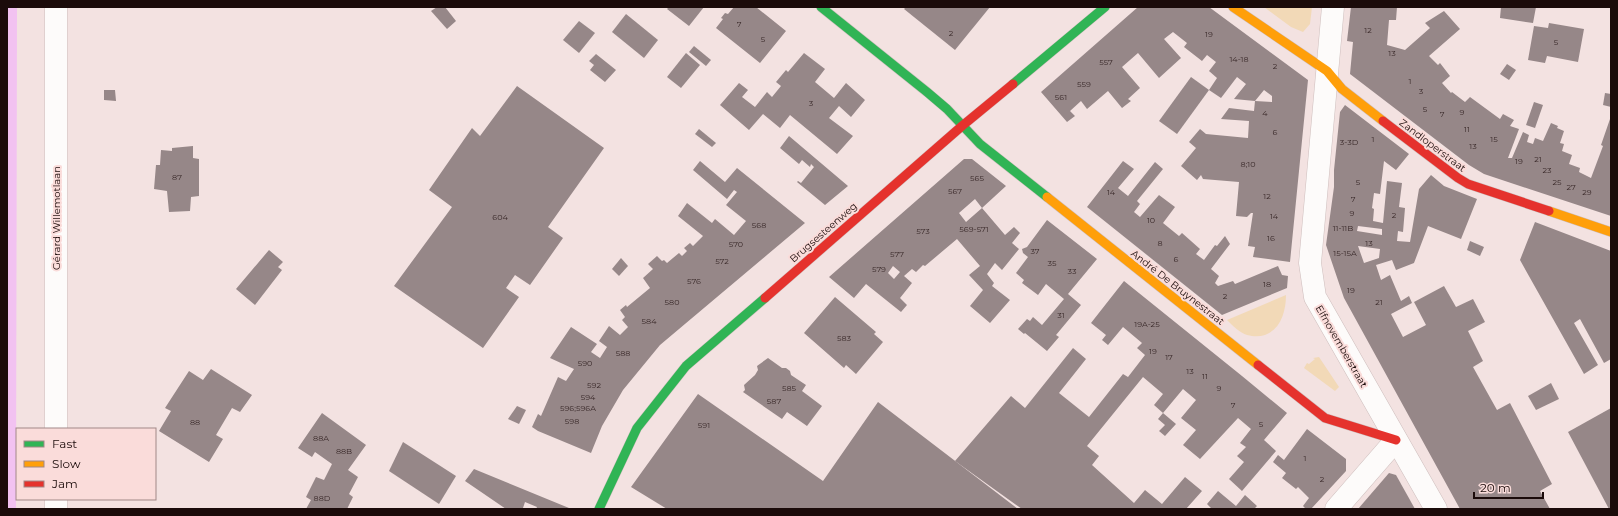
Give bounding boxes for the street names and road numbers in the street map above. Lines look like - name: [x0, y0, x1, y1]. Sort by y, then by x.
- street label: Zandloperstraat: [1397, 116, 1469, 175]
- street label: Gérard Willemotlaan: [50, 166, 63, 270]
- street label: Brugsesteenweg: [787, 200, 860, 265]
- street label: André De Bruynestraat: [1128, 247, 1227, 328]
- street label: Elfnovemberstraat: [1313, 303, 1370, 390]

